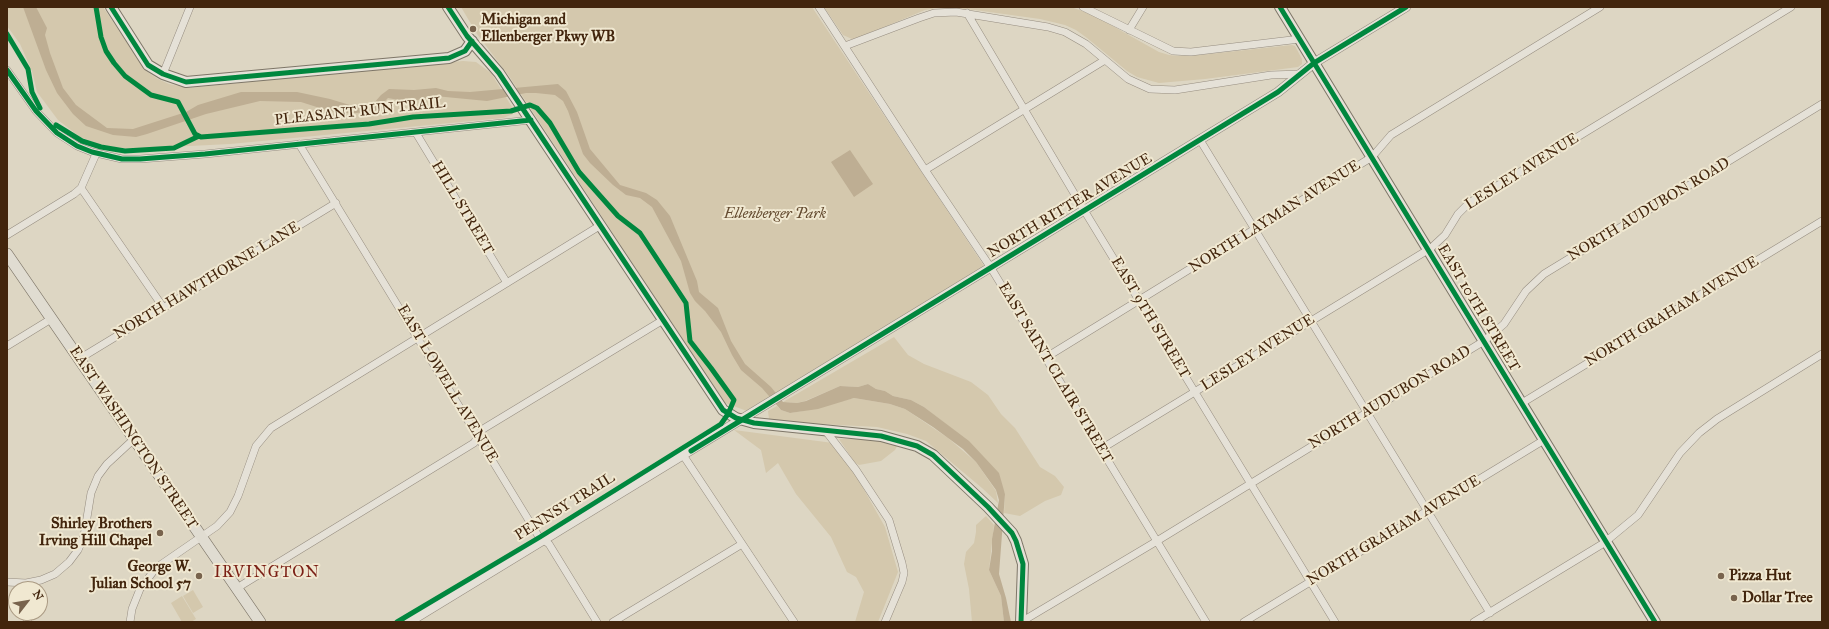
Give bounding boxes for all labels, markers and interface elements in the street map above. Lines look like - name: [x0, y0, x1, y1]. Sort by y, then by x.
- place label: Michigan and Ellenberger Pkwy WB: [481, 11, 615, 46]
- marker: Michigan and Ellenberger Pkwy WB: [468, 24, 478, 34]
- street label: PLEASANT RUN TRAIL: [274, 94, 446, 130]
- street label: LESLEY AVENUE: [1462, 130, 1582, 214]
- street label: NORTH RITTER AVENUE: [985, 150, 1155, 262]
- street label: NORTH AUDUBON ROAD: [1565, 154, 1733, 266]
- street label: NORTH LAYMAN AVENUE: [1186, 157, 1364, 277]
- street label: HILL STREET: [427, 158, 497, 258]
- park label: Ellenberger Park: [724, 205, 826, 223]
- street label: NORTH HAWTHORNE LANE: [111, 218, 303, 344]
- street label: EAST 10TH STREET: [1433, 241, 1523, 375]
- street label: NORTH GRAHAM AVENUE: [1582, 253, 1762, 371]
- street label: EAST 9TH STREET: [1107, 254, 1193, 382]
- street label: EAST SAINT CLAIR STREET: [994, 279, 1116, 467]
- street label: EAST LOWELL AVENUE: [393, 302, 501, 466]
- street label: LESLEY AVENUE: [1198, 311, 1318, 395]
- street label: NORTH AUDUBON ROAD: [1306, 342, 1474, 454]
- street label: EAST WASHINGTON STREET: [65, 343, 201, 533]
- street label: PENNSY TRAIL: [512, 469, 618, 545]
- street label: NORTH GRAHAM AVENUE: [1304, 472, 1484, 590]
- place label: Shirley Brothers Irving Hill Chapel: [39, 515, 152, 550]
- marker: Shirley Brothers Irving Hill Chapel: [155, 528, 165, 538]
- place label: George W. Julian School 57: [91, 558, 191, 593]
- district label: IRVINGTON: [214, 563, 320, 583]
- place label: Pizza Hut: [1729, 567, 1791, 585]
- marker: George W. Julian School 57: [194, 571, 204, 581]
- marker: Pizza Hut: [1716, 571, 1726, 581]
- north arrow: [8, 581, 48, 621]
- text: N: [30, 588, 46, 602]
- place label: Dollar Tree: [1742, 589, 1813, 607]
- marker: Dollar Tree: [1729, 593, 1739, 603]

